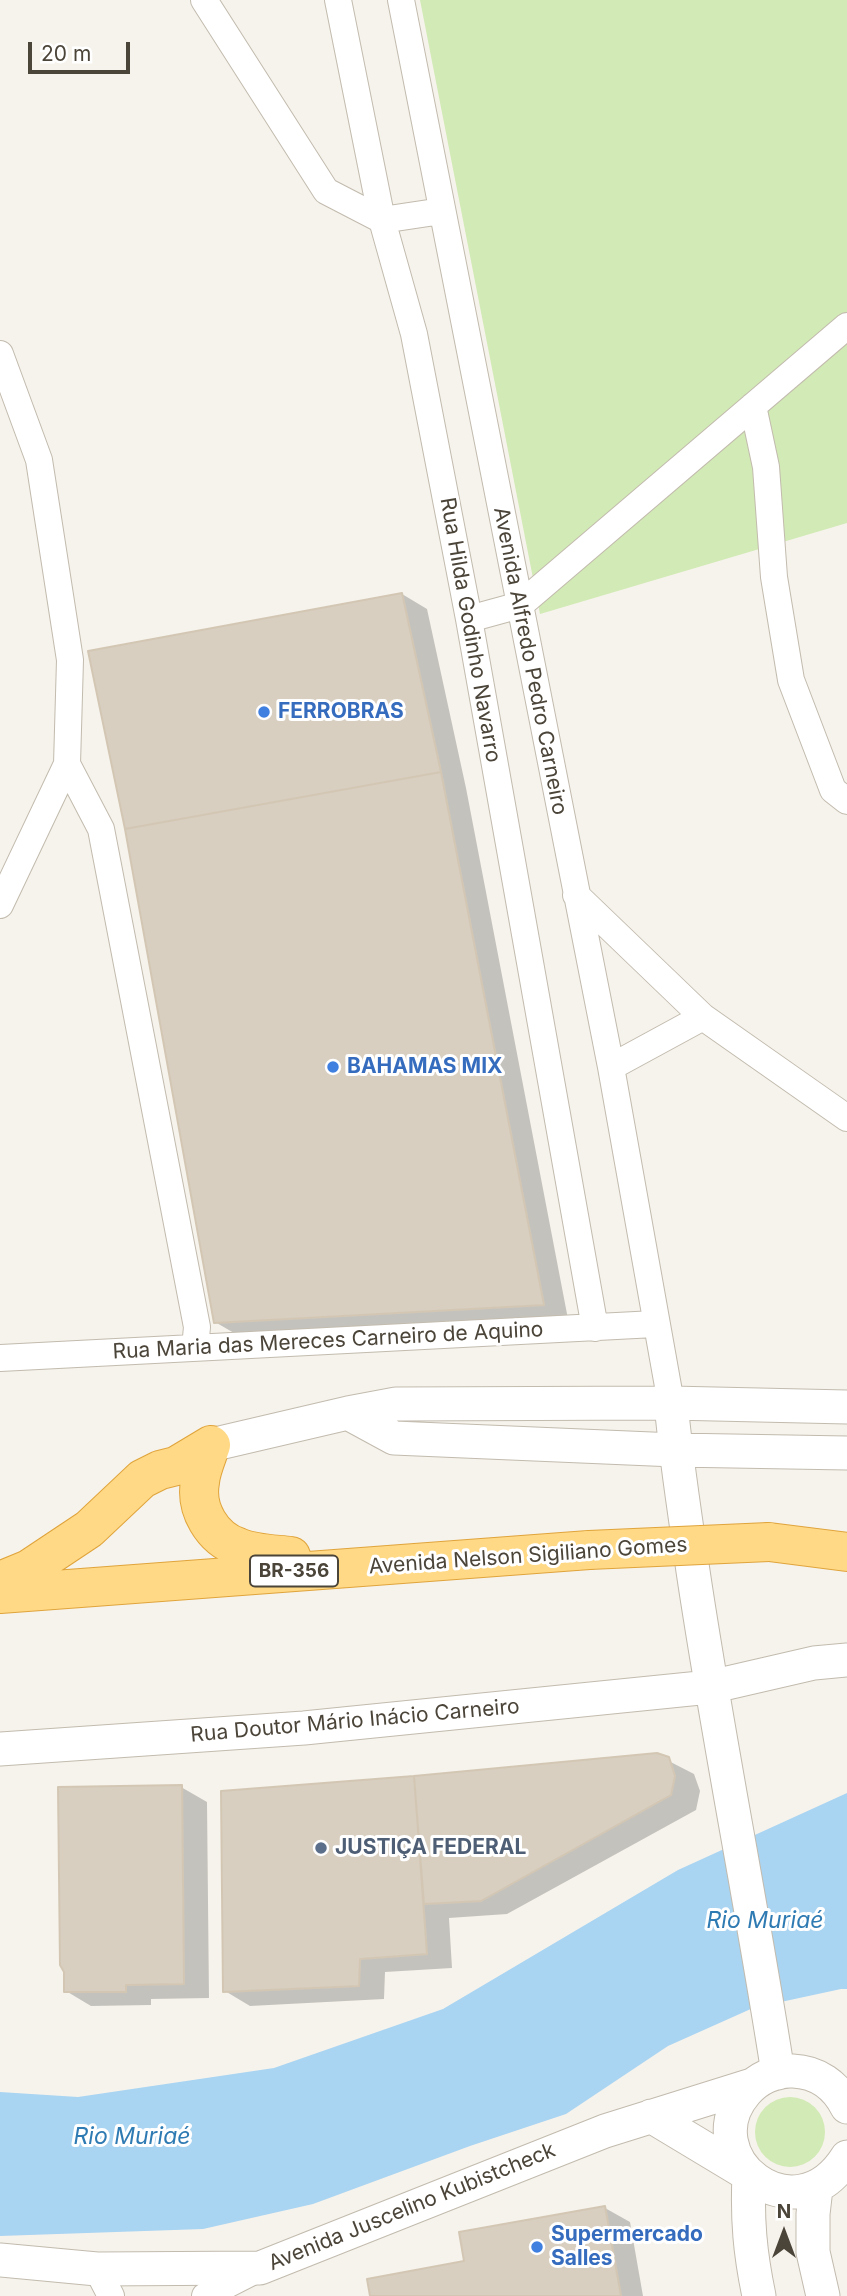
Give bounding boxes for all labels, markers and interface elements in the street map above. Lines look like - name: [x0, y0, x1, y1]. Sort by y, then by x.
- scale bar: [32, 28, 133, 72]
- text: 20 m: [41, 41, 91, 66]
- street label: Rua Hilda Godinho Navarro: [434, 496, 506, 764]
- street label: Avenida Alfredo Pedro Carneiro: [488, 505, 572, 817]
- place label: FERROBRAS: [278, 699, 404, 725]
- marker: FERROBRAS: [256, 704, 272, 720]
- place label: BAHAMAS MIX: [347, 1054, 503, 1080]
- marker: BAHAMAS MIX: [325, 1059, 341, 1075]
- street label: Rua Maria das Mereces Carneiro de Aquino: [112, 1317, 544, 1365]
- street label: Avenida Nelson Sigiliano Gomes: [368, 1532, 688, 1580]
- road number: BR-356: [250, 1555, 338, 1586]
- street label: Rua Doutor Mário Inácio Carneiro: [189, 1694, 521, 1748]
- place label: JUSTIÇA FEDERAL: [335, 1835, 526, 1861]
- marker: JUSTIÇA FEDERAL: [313, 1840, 329, 1856]
- water label: Rio Muriaé: [706, 1907, 824, 1935]
- water label: Rio Muriaé: [73, 2123, 191, 2151]
- street label: Avenida Juscelino Kubistcheck: [265, 2138, 559, 2276]
- north arrow: [749, 2198, 819, 2268]
- text: N: [777, 2200, 791, 2223]
- place label: Supermercado Salles: [551, 2222, 703, 2272]
- marker: Supermercado Salles: [529, 2239, 545, 2255]

